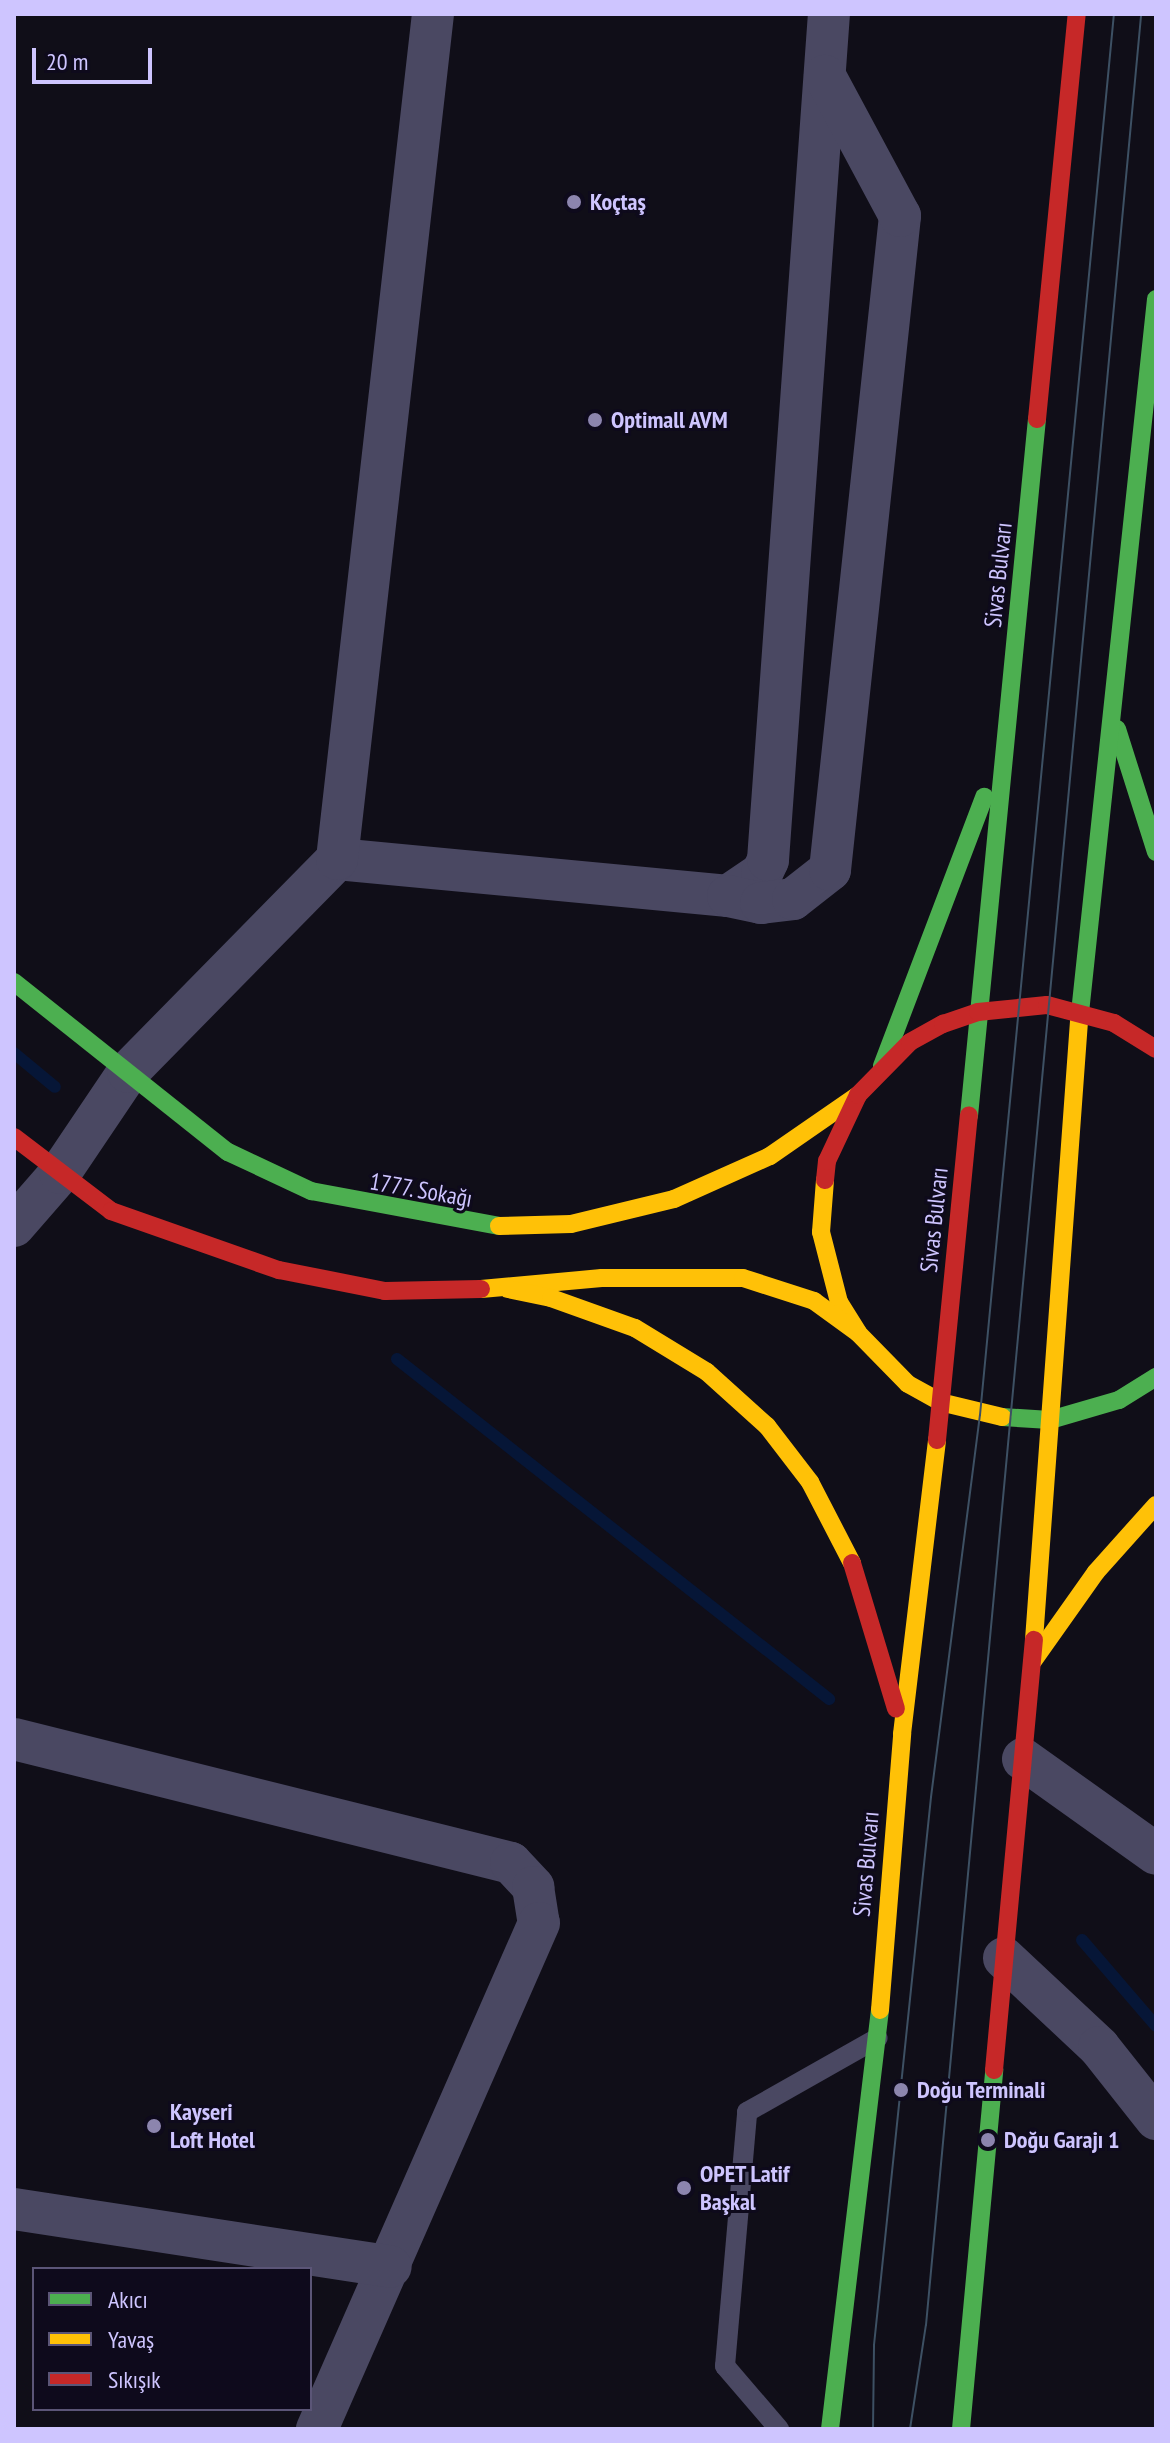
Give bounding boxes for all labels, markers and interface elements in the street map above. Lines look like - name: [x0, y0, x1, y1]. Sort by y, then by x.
- scale bar: [36, 32, 156, 82]
- text: 20 m: [46, 46, 88, 77]
- place label: Koçtaş: [590, 188, 646, 216]
- marker: Koçtaş: [565, 193, 583, 211]
- place label: Optimall AVM: [611, 406, 728, 434]
- marker: Optimall AVM: [586, 411, 604, 429]
- street label: Sivas Bulvarı: [978, 521, 1018, 629]
- street label: Sivas Bulvarı: [914, 1166, 954, 1274]
- street label: 1777. Sokağı: [367, 1167, 475, 1213]
- street label: Sivas Bulvarı: [847, 1810, 885, 1918]
- place label: Doğu Terminali: [917, 2076, 1046, 2104]
- marker: Doğu Terminali: [892, 2081, 910, 2099]
- place label: Kayseri Loft Hotel: [170, 2098, 255, 2154]
- marker: Kayseri Loft Hotel: [145, 2117, 163, 2135]
- place label: Doğu Garajı 1: [1004, 2126, 1120, 2154]
- marker: Doğu Garajı 1: [979, 2131, 997, 2149]
- place label: OPET Latif Başkal: [700, 2160, 790, 2216]
- marker: OPET Latif Başkal: [675, 2179, 693, 2197]
- legend: [32, 2267, 312, 2411]
- text: Akıcı: [108, 2284, 148, 2315]
- text: Yavaş: [108, 2324, 154, 2355]
- text: Sıkışık: [108, 2364, 161, 2395]

